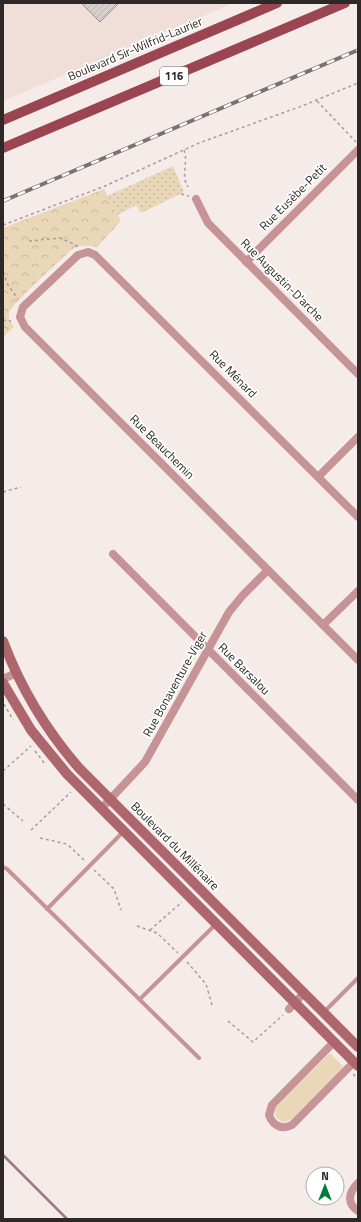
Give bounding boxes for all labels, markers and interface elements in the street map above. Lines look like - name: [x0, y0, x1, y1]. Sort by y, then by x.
- street label: Boulevard Sir-Wilfrid-Laurier: [64, 12, 205, 86]
- road number: 116: [160, 67, 188, 85]
- street label: Rue Eusèbe-Petit: [255, 158, 331, 235]
- street label: Rue Augustin-D'arche: [237, 234, 328, 325]
- street label: Rue Ménard: [205, 345, 262, 402]
- street label: Rue Beauchemin: [126, 410, 199, 483]
- street label: Rue Bonaventure-Viger: [138, 627, 212, 740]
- street label: Rue Barsalou: [214, 638, 275, 699]
- street label: Boulevard du Millénaire: [127, 797, 224, 894]
- north arrow: [305, 1166, 345, 1206]
- text: N: [321, 1168, 329, 1184]

